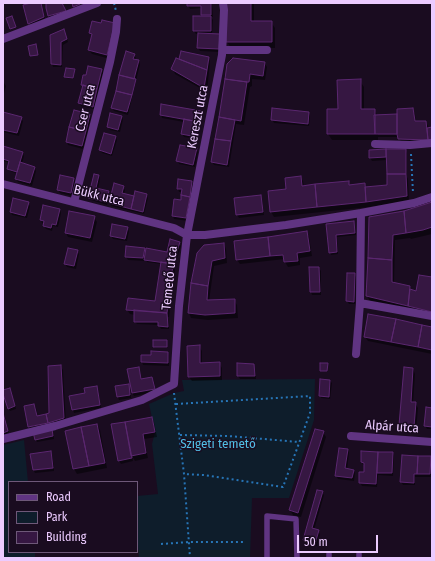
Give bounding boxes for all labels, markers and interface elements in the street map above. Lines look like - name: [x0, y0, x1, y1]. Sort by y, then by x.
- street label: Cser utca: [73, 83, 99, 133]
- street label: Kereszt utca: [184, 84, 212, 150]
- street label: Bükk utca: [72, 182, 126, 210]
- street label: Temető utca: [159, 245, 181, 311]
- street label: Alpár utca: [365, 417, 419, 437]
- park label: Szigeti temető: [180, 436, 256, 452]
- legend: [8, 481, 138, 553]
- text: Road: [46, 490, 71, 504]
- text: Park: [46, 510, 67, 524]
- scale bar: [299, 527, 380, 553]
- text: Building: [46, 530, 86, 544]
- text: 50 m: [304, 535, 328, 549]

